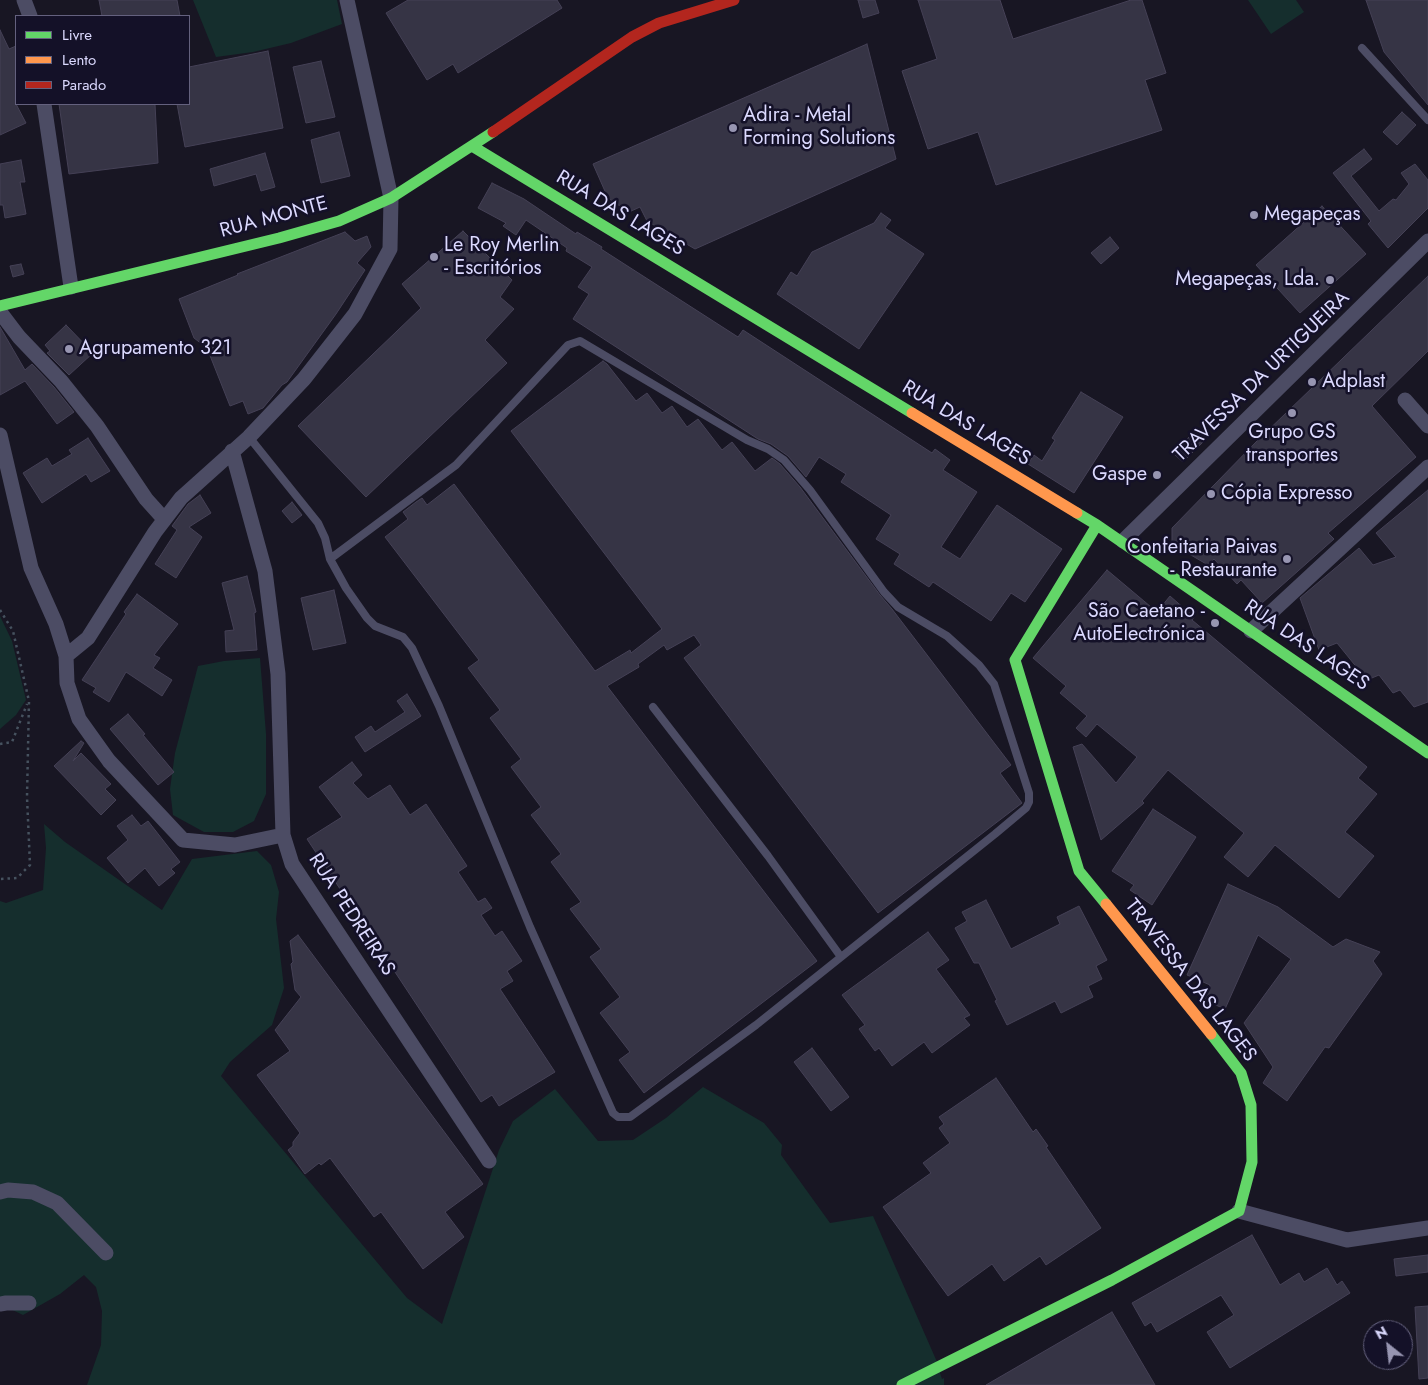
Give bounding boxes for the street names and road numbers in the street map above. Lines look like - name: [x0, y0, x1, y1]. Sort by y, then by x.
- street label: RUA DAS LAGES: [551, 166, 689, 262]
- street label: RUA MONTE: [217, 192, 331, 244]
- street label: TRAVESSA DA URTIGUEIRA: [1169, 287, 1355, 467]
- street label: RUA DAS LAGES: [897, 376, 1035, 472]
- street label: RUA DAS LAGES: [1239, 595, 1373, 697]
- street label: RUA PEDREIRAS: [303, 849, 399, 981]
- street label: TRAVESSA DAS LAGES: [1119, 895, 1261, 1067]

